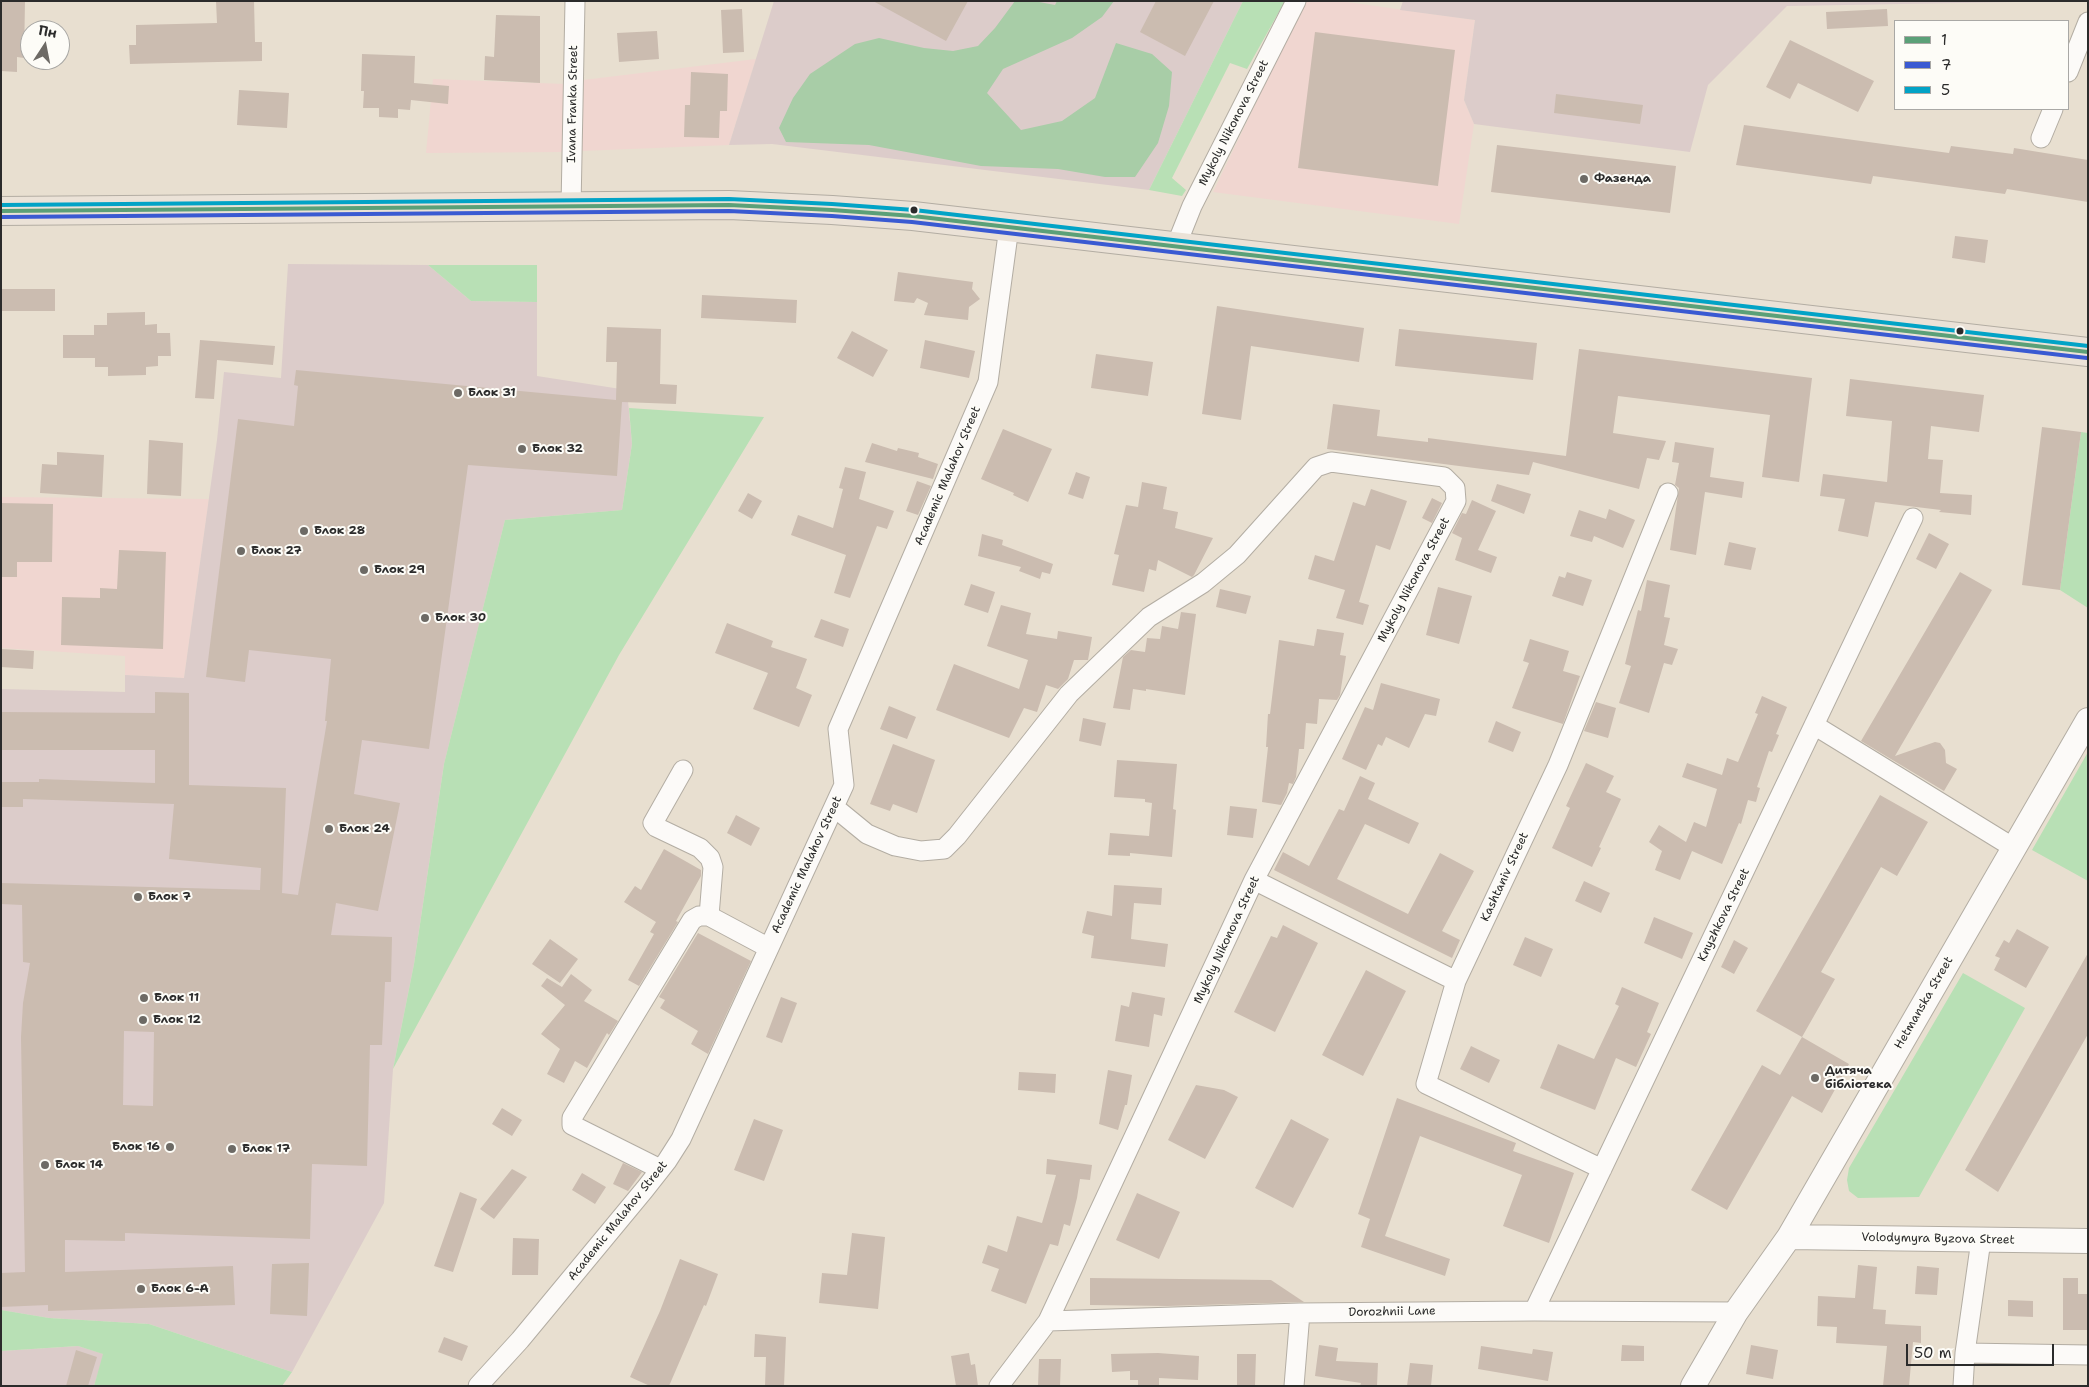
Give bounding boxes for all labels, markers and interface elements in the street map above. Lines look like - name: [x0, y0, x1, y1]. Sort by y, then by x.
- north arrow: [20, 20, 70, 70]
- legend: [1894, 20, 2069, 110]
- text: Пн: [37, 21, 58, 42]
- text: 1: [1941, 30, 1947, 50]
- street label: Ivana Franka Street: [565, 45, 581, 163]
- text: 7: [1941, 55, 1952, 75]
- street label: Mykoly Nikonova Street: [1196, 58, 1272, 188]
- text: 5: [1941, 80, 1950, 100]
- place label: Фазенда: [1594, 172, 1651, 186]
- marker: Фазенда: [1578, 173, 1590, 185]
- unlabelled marker: [909, 205, 919, 215]
- unlabelled marker: [1955, 326, 1965, 336]
- place label: Блок 31: [468, 386, 516, 400]
- marker: Блок 31: [452, 387, 464, 399]
- street label: Academic Malahov Street: [912, 404, 984, 548]
- place label: Блок 32: [532, 442, 583, 456]
- marker: Блок 32: [516, 443, 528, 455]
- street label: Mykoly Nikonova Street: [1375, 515, 1453, 645]
- place label: Блок 28: [314, 524, 365, 538]
- marker: Блок 28: [298, 525, 310, 537]
- place label: Блок 27: [251, 544, 302, 558]
- marker: Блок 27: [235, 545, 247, 557]
- place label: Блок 29: [374, 563, 425, 577]
- marker: Блок 29: [358, 564, 370, 576]
- place label: Блок 30: [435, 611, 486, 625]
- marker: Блок 30: [419, 612, 431, 624]
- street label: Academic Malahov Street: [769, 794, 845, 936]
- place label: Блок 24: [339, 822, 390, 836]
- marker: Блок 24: [323, 823, 335, 835]
- street label: Kashtaniv Street: [1478, 830, 1532, 924]
- street label: Knyzhkova Street: [1695, 866, 1753, 964]
- street label: Mykoly Nikonova Street: [1191, 874, 1263, 1006]
- place label: Блок 7: [148, 890, 191, 904]
- marker: Блок 7: [132, 891, 144, 903]
- street label: Hetmanska Street: [1892, 954, 1956, 1052]
- place label: Блок 11: [154, 991, 199, 1005]
- marker: Блок 11: [138, 992, 150, 1004]
- place label: Блок 12: [153, 1013, 201, 1027]
- marker: Блок 12: [137, 1014, 149, 1026]
- place label: Дитяча бібліотека: [1825, 1064, 1892, 1092]
- marker: Дитяча бібліотека: [1809, 1072, 1821, 1084]
- place label: Блок 16: [112, 1140, 160, 1154]
- marker: Блок 16: [164, 1141, 176, 1153]
- place label: Блок 17: [242, 1142, 290, 1156]
- marker: Блок 17: [226, 1143, 238, 1155]
- place label: Блок 14: [55, 1158, 103, 1172]
- street label: Academic Malahov Street: [565, 1158, 671, 1284]
- marker: Блок 14: [39, 1159, 51, 1171]
- street label: Volodymyra Byzova Street: [1861, 1230, 2015, 1248]
- place label: Блок 6-А: [151, 1282, 209, 1296]
- marker: Блок 6-А: [135, 1283, 147, 1295]
- street label: Dorozhnii Lane: [1348, 1304, 1436, 1320]
- scale bar: [1909, 1334, 2056, 1366]
- text: 50 m: [1914, 1343, 1952, 1363]

